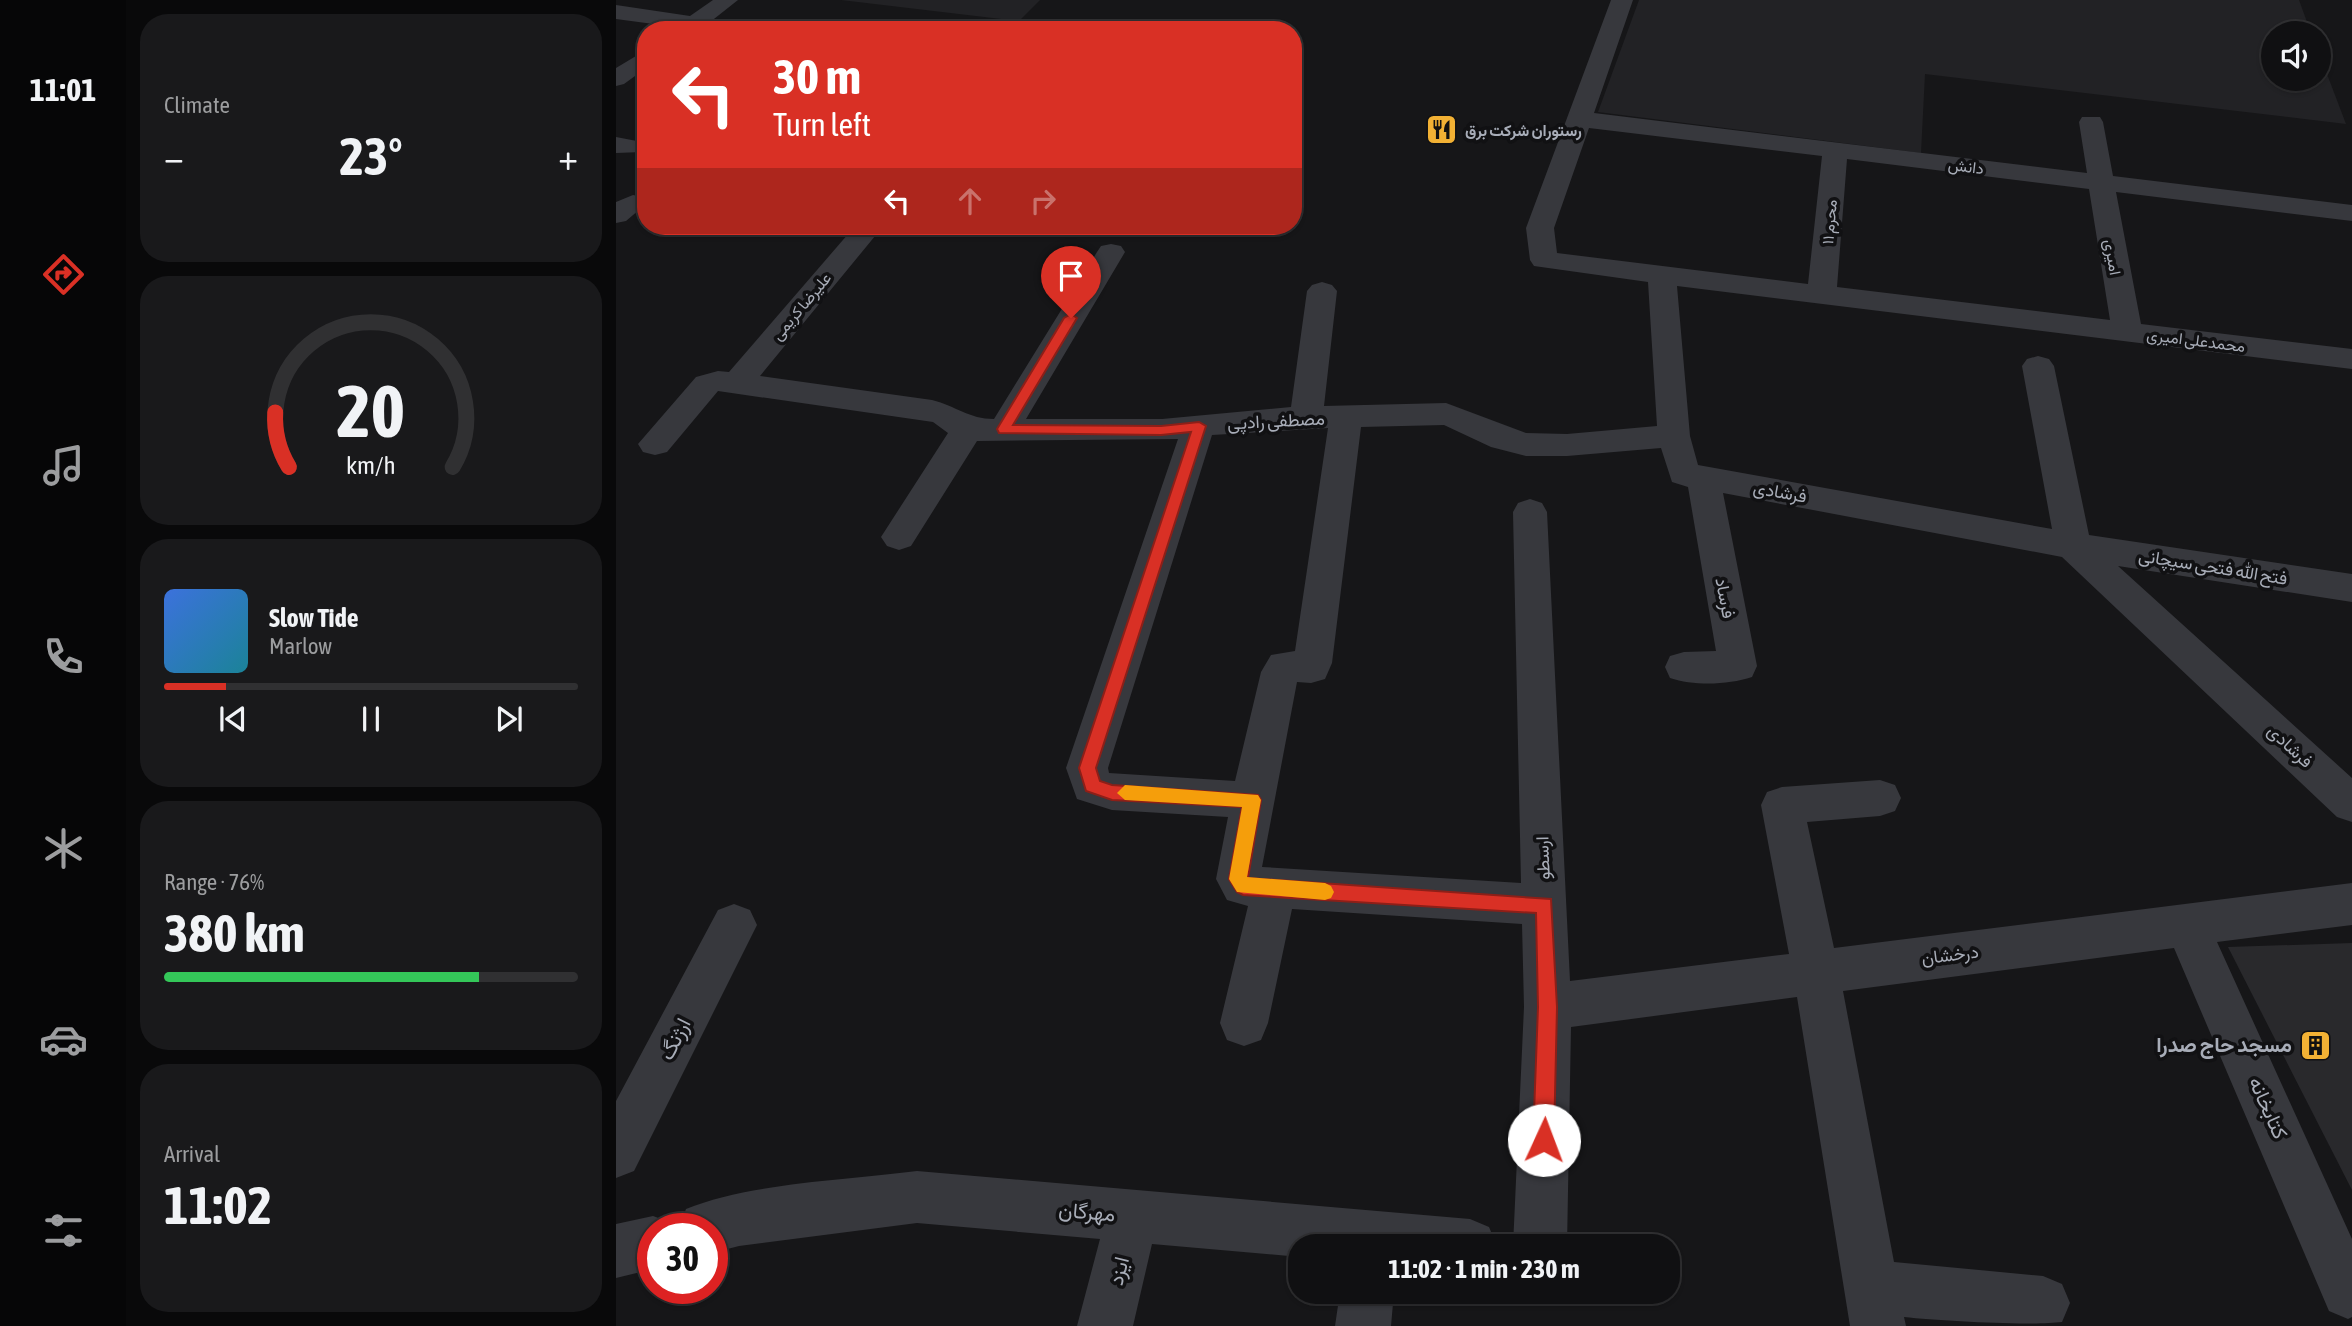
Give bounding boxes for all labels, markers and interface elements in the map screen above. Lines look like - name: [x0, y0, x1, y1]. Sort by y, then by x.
- map controls: [2261, 21, 2331, 91]
- button: sound: [2261, 21, 2331, 91]
- text: 30 m: [773, 48, 861, 104]
- icon: left: [658, 49, 749, 140]
- text: 11:01: [30, 71, 96, 108]
- text: Climate: [164, 92, 230, 118]
- text: Turn left: [773, 106, 871, 143]
- restaurant icon: رستوران شرکت برق: [1425, 113, 1459, 147]
- place label: رستوران شرکت برق: [1465, 121, 1582, 141]
- text: 23°: [339, 126, 403, 186]
- text: −: [164, 135, 184, 178]
- text: +: [558, 135, 578, 178]
- street label: دانش: [1947, 155, 1985, 179]
- icon: left: [878, 182, 916, 220]
- icon: ahead: [951, 182, 989, 220]
- icon: right: [1024, 182, 1062, 220]
- street label: ۱۱ محرم: [1818, 199, 1842, 246]
- street label: امیری: [2099, 238, 2125, 277]
- pin: [1041, 246, 1101, 318]
- icon: directions: [39, 250, 88, 299]
- icon: arrive: [1052, 257, 1090, 295]
- street label: علیرضا کریمی: [768, 269, 836, 345]
- street label: محمدعلی امیری: [2145, 325, 2246, 357]
- text: 20: [337, 369, 405, 452]
- street label: مصطفی رادپی: [1227, 407, 1325, 436]
- icon: music: [39, 441, 88, 490]
- text: km/h: [346, 450, 396, 478]
- street label: فرشادی: [1752, 476, 1808, 508]
- street label: فتح الله فتحی سیچانی: [2137, 544, 2289, 591]
- street label: فرساد: [1710, 576, 1740, 620]
- text: Slow Tide: [269, 603, 359, 633]
- icon: phone: [39, 632, 88, 681]
- text: Marlow: [269, 633, 332, 659]
- icon: previous: [214, 700, 252, 738]
- icon: pause: [352, 700, 390, 738]
- icon: next: [490, 700, 528, 738]
- street label: فرشادی: [2263, 720, 2317, 772]
- icon: climate: [39, 824, 88, 873]
- street label: ارسطو: [1531, 836, 1555, 880]
- text: Range · 76%: [164, 869, 264, 895]
- text: 380 km: [164, 903, 305, 963]
- street label: درخشان: [1920, 941, 1980, 969]
- street label: ارژنگ: [653, 1013, 697, 1065]
- icon: car: [39, 1015, 88, 1064]
- building icon: مسجد حاج صدرا: [2298, 1028, 2332, 1062]
- place label: مسجد حاج صدرا: [2156, 1032, 2292, 1059]
- street label: کتابخانه: [2244, 1073, 2293, 1143]
- position arrow: [1507, 1103, 1581, 1177]
- text: Arrival: [164, 1141, 220, 1167]
- text: 11:02: [164, 1175, 272, 1235]
- street label: مهرگان: [1058, 1197, 1116, 1227]
- icon: filters: [39, 1206, 88, 1255]
- speed limit sign: 30: [637, 1213, 728, 1304]
- street label: ایزد: [1103, 1254, 1135, 1288]
- text: 11:02 · 1 min · 230 m: [1388, 1254, 1580, 1284]

